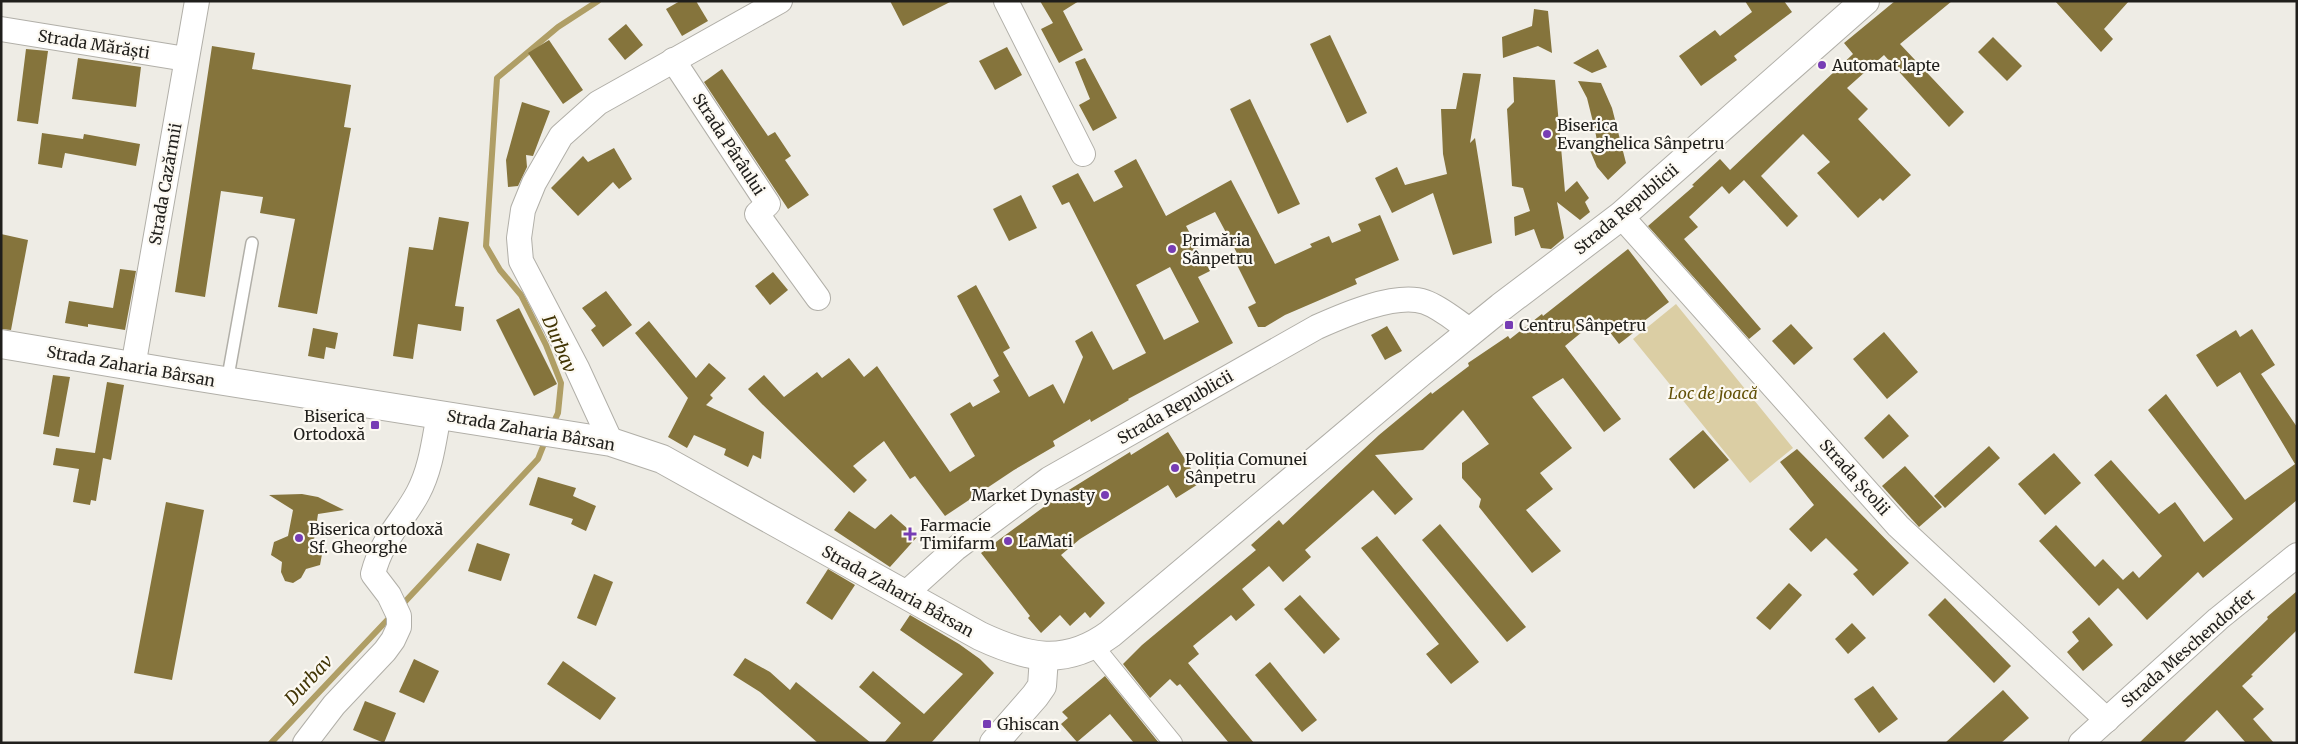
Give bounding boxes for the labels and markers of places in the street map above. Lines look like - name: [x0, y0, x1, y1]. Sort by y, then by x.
- place label: Automat lapte: [1831, 55, 1940, 75]
- marker: Automat lapte: [1816, 59, 1828, 71]
- place label: Biserica Evanghelica Sânpetru: [1557, 115, 1725, 153]
- marker: Biserica Evanghelica Sânpetru: [1541, 128, 1553, 140]
- place label: Primăria Sânpetru: [1182, 230, 1253, 268]
- marker: Primăria Sânpetru: [1166, 243, 1178, 255]
- place label: Centru Sânpetru: [1519, 315, 1646, 335]
- marker: Centru Sânpetru: [1503, 319, 1515, 331]
- place label: Biserica Ortodoxă: [294, 406, 365, 444]
- marker: Biserica Ortodoxă: [369, 419, 381, 431]
- place label: Poliția Comunei Sânpetru: [1185, 449, 1307, 487]
- marker: Poliția Comunei Sânpetru: [1169, 462, 1181, 474]
- place label: Market Dynasty: [971, 485, 1096, 505]
- marker: Market Dynasty: [1099, 489, 1111, 501]
- place label: Farmacie Timifarm: [920, 515, 995, 553]
- place label: Biserica ortodoxă Sf. Gheorghe: [309, 519, 443, 557]
- marker: Farmacie Timifarm: [904, 528, 916, 540]
- place label: LaMati: [1018, 531, 1073, 551]
- marker: Biserica ortodoxă Sf. Gheorghe: [293, 532, 305, 544]
- marker: LaMati: [1002, 535, 1014, 547]
- place label: Ghiscan: [997, 714, 1060, 734]
- marker: Ghiscan: [981, 718, 993, 730]

